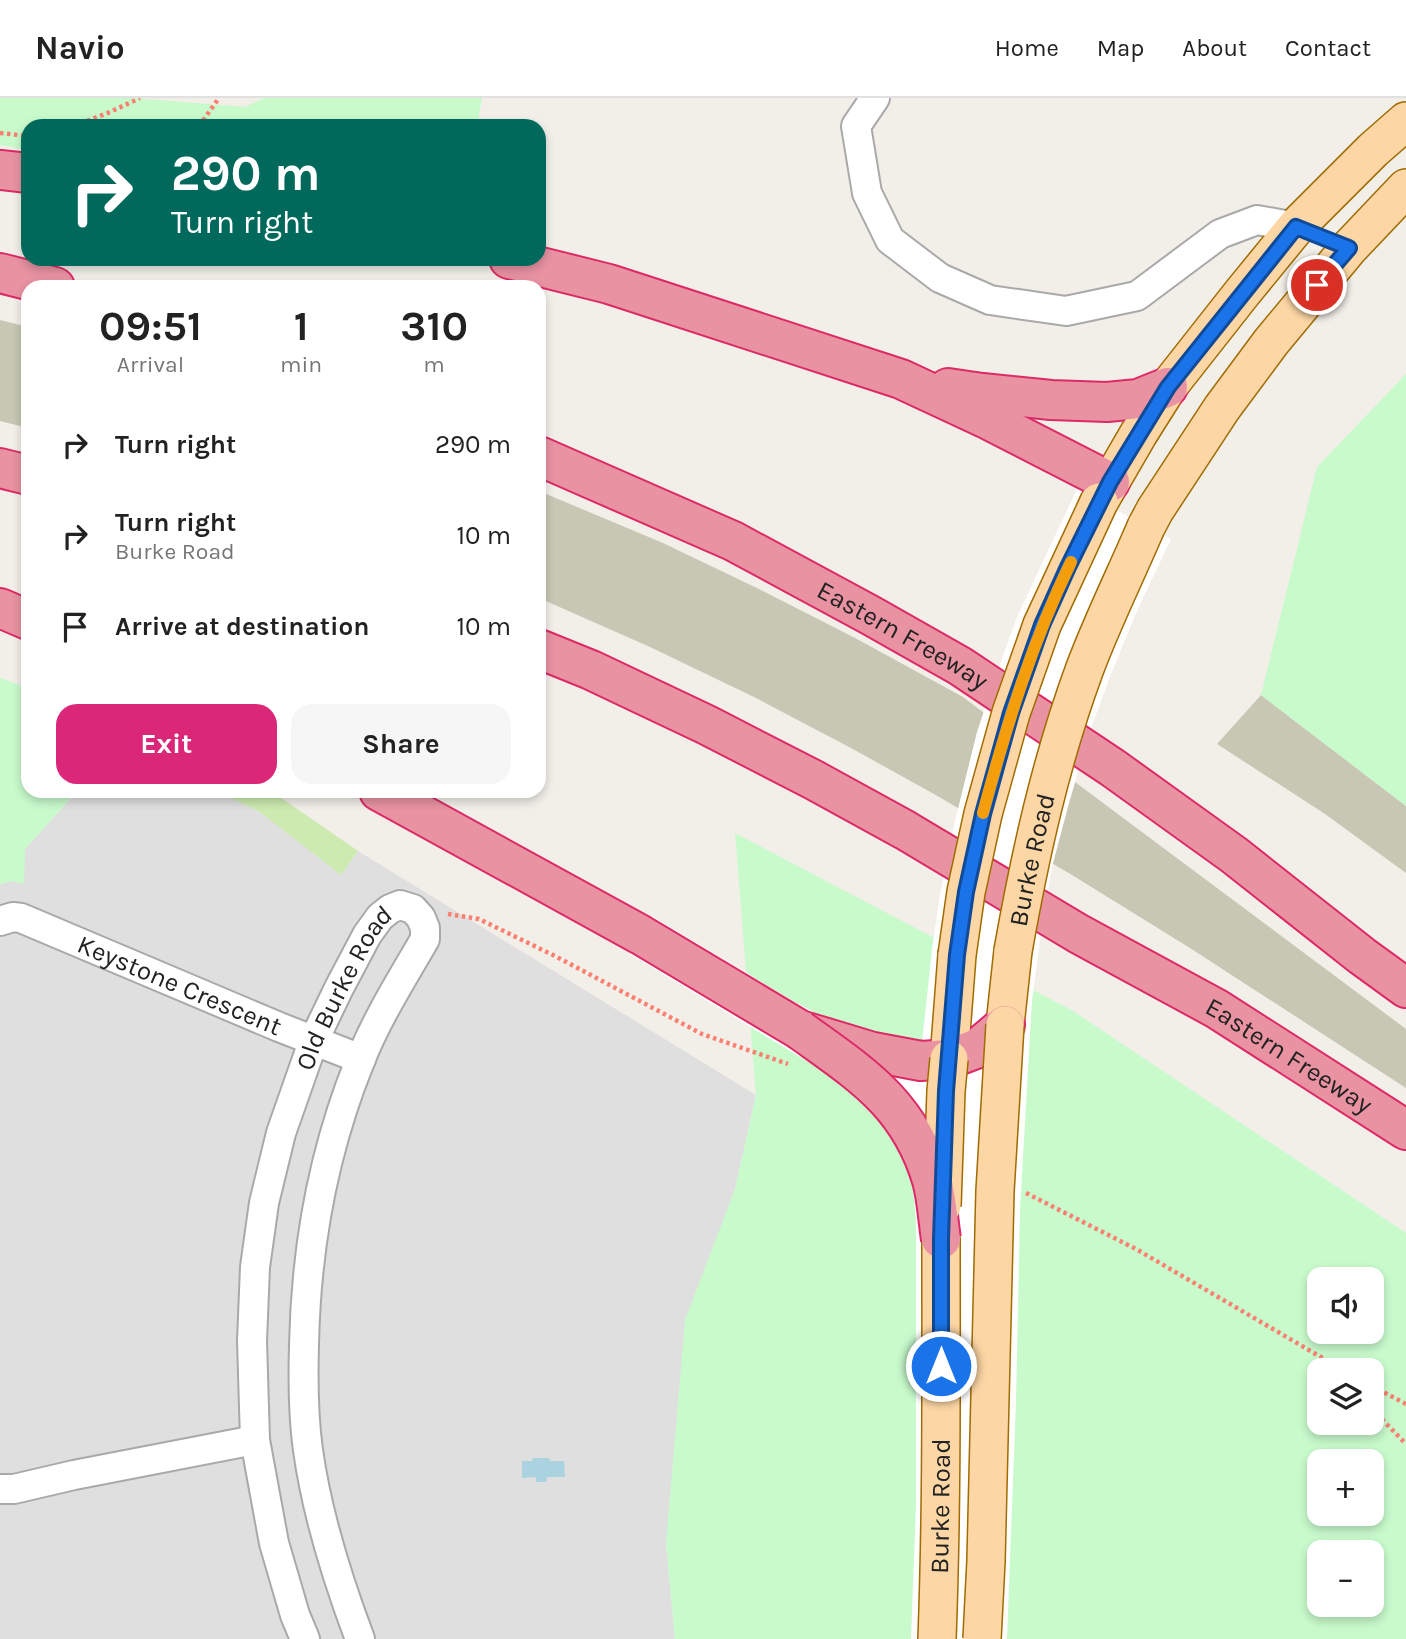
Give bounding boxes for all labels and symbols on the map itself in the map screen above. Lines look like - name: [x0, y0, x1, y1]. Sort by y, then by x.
- pin: [1287, 255, 1347, 315]
- street label: Eastern Freeway: [812, 574, 994, 697]
- street label: Burke Road: [1003, 790, 1062, 929]
- street label: Old Burke Road: [289, 899, 398, 1074]
- street label: Keystone Crescent: [73, 929, 287, 1042]
- street label: Eastern Freeway: [1200, 991, 1378, 1120]
- position arrow: [904, 1329, 978, 1403]
- street label: Burke Road: [924, 1438, 957, 1574]

